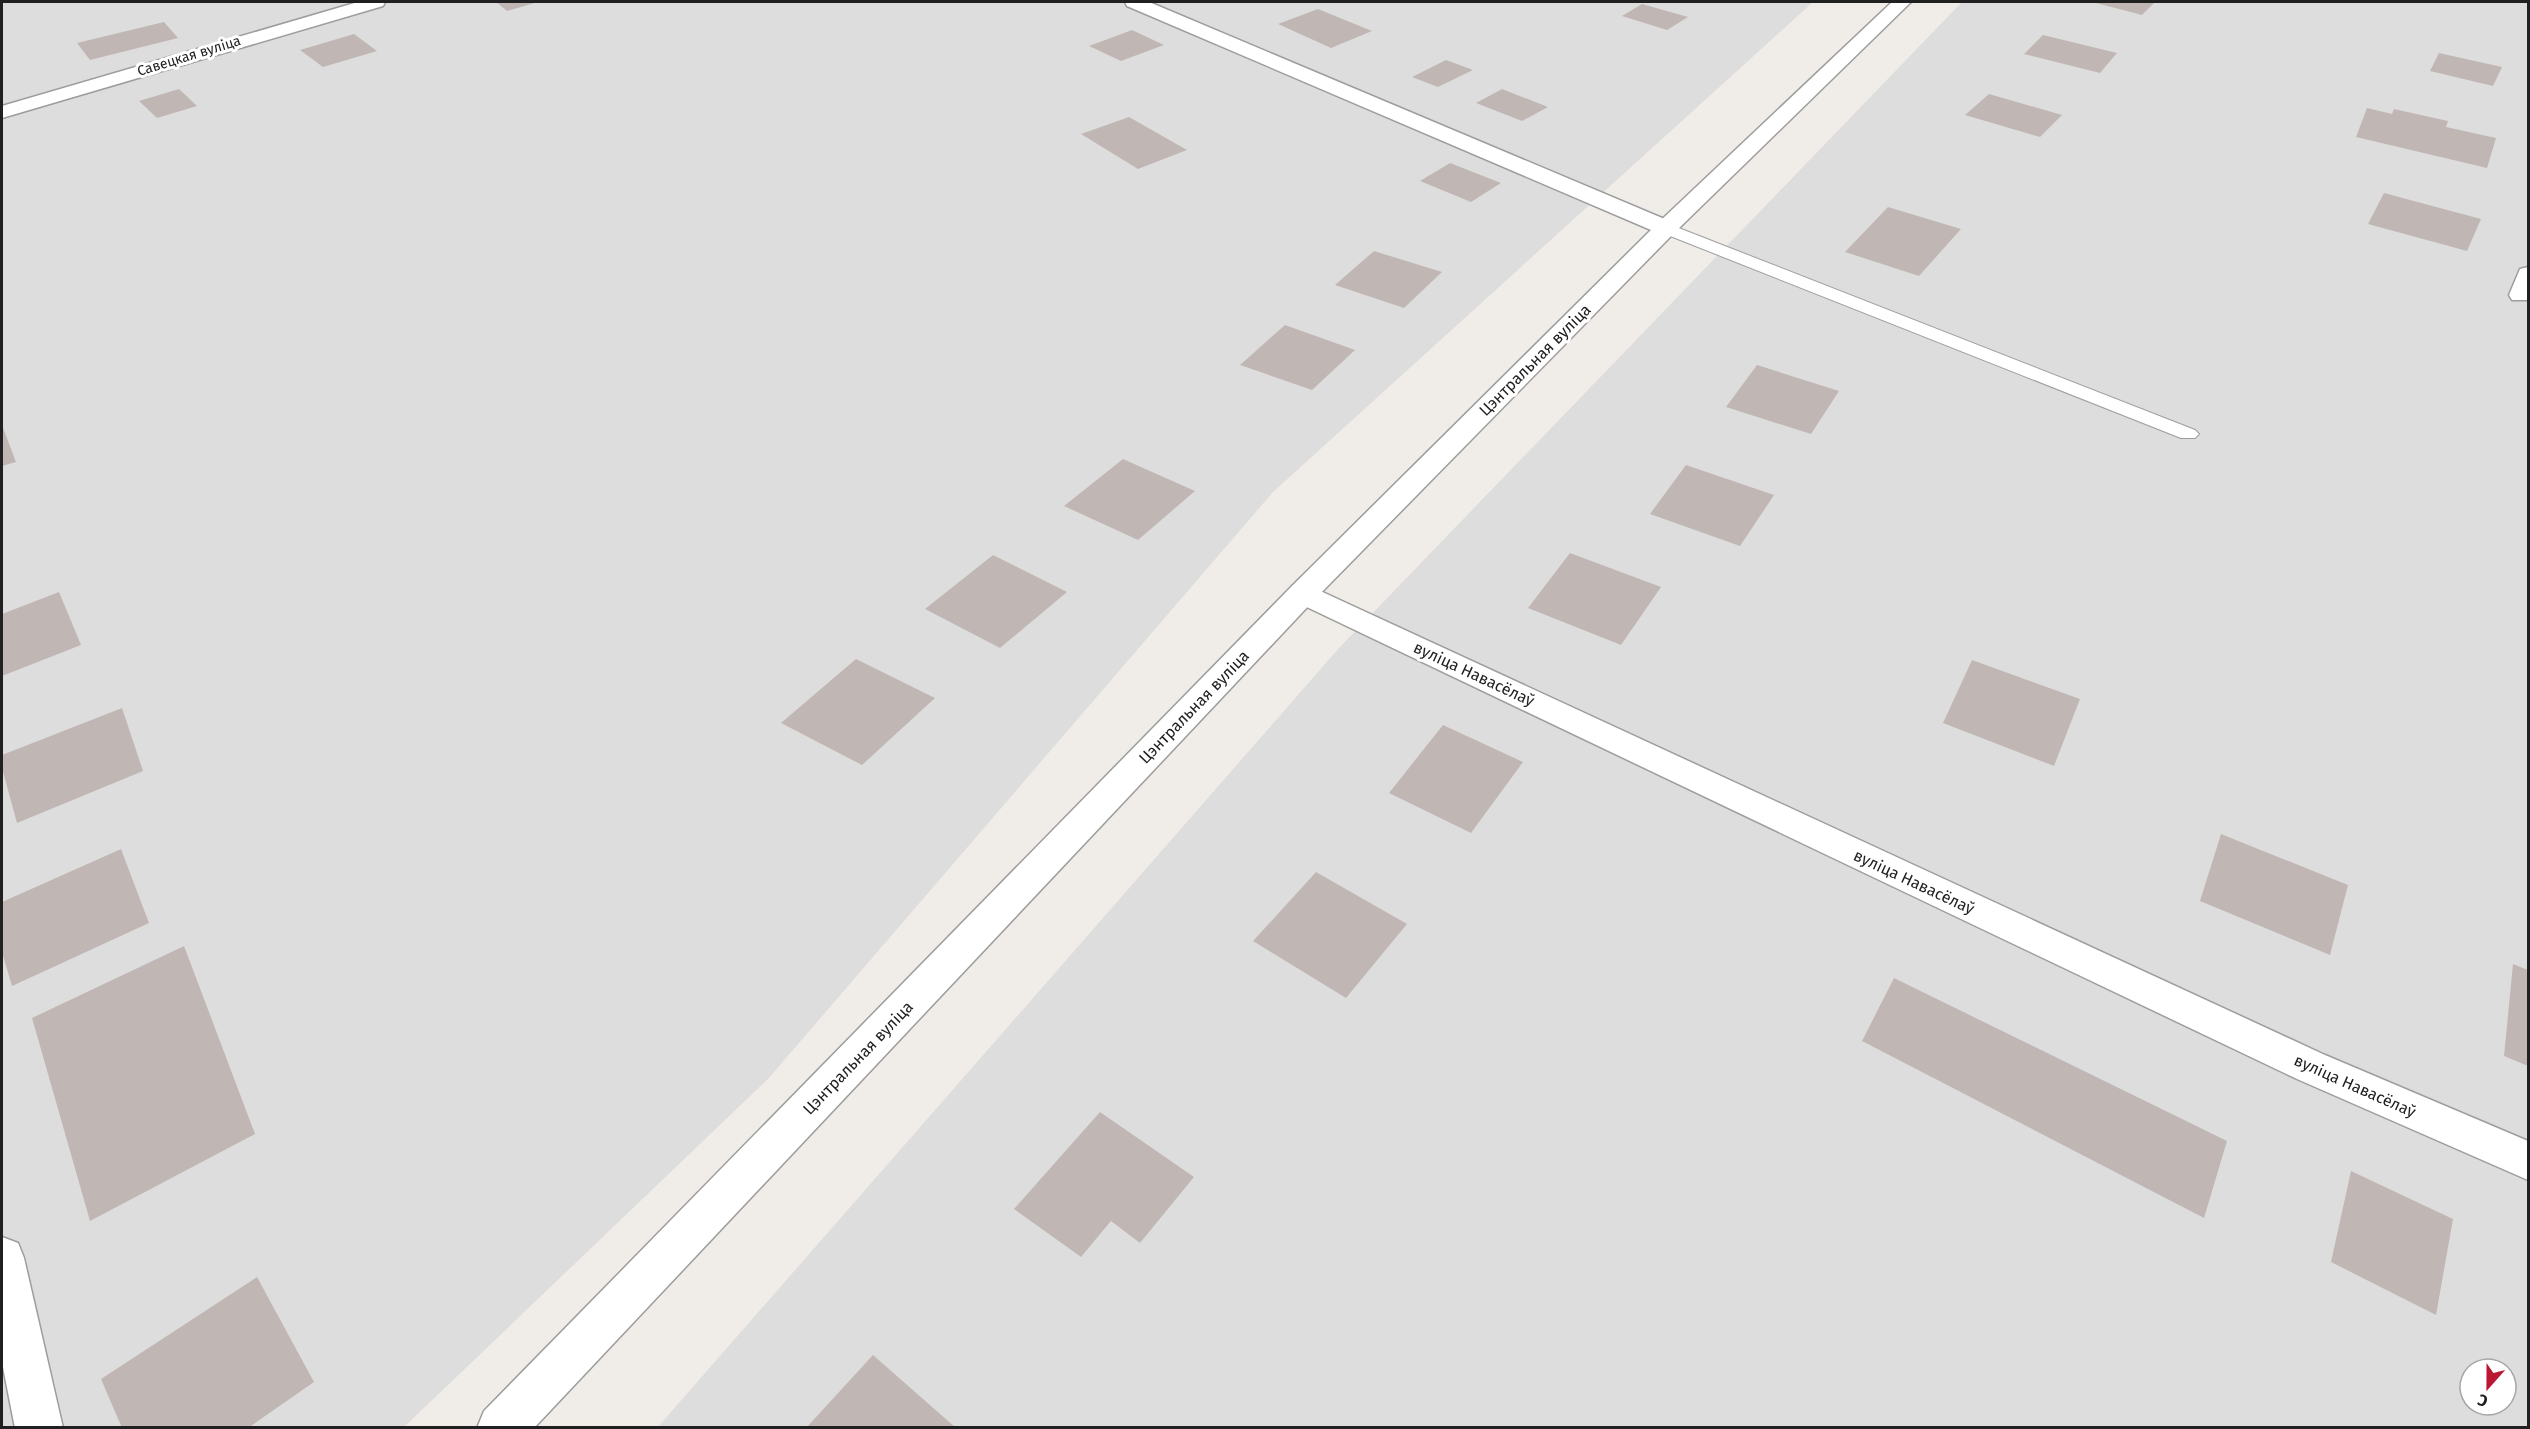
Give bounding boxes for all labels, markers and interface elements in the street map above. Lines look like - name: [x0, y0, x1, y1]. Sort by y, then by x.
- street label: Савецкая вуліца: [135, 32, 243, 80]
- street label: Цэнтральная вуліца: [1475, 300, 1595, 420]
- street label: вуліца Навасёлаў: [1411, 638, 1538, 710]
- street label: Цэнтральная вуліца: [1135, 646, 1253, 768]
- street label: вуліца Навасёлаў: [1851, 846, 1978, 918]
- street label: Цэнтральная вуліца: [799, 997, 917, 1119]
- street label: вуліца Навасёлаў: [2291, 1051, 2419, 1121]
- north arrow: [2458, 1357, 2518, 1417]
- text: С: [2474, 1390, 2491, 1411]

